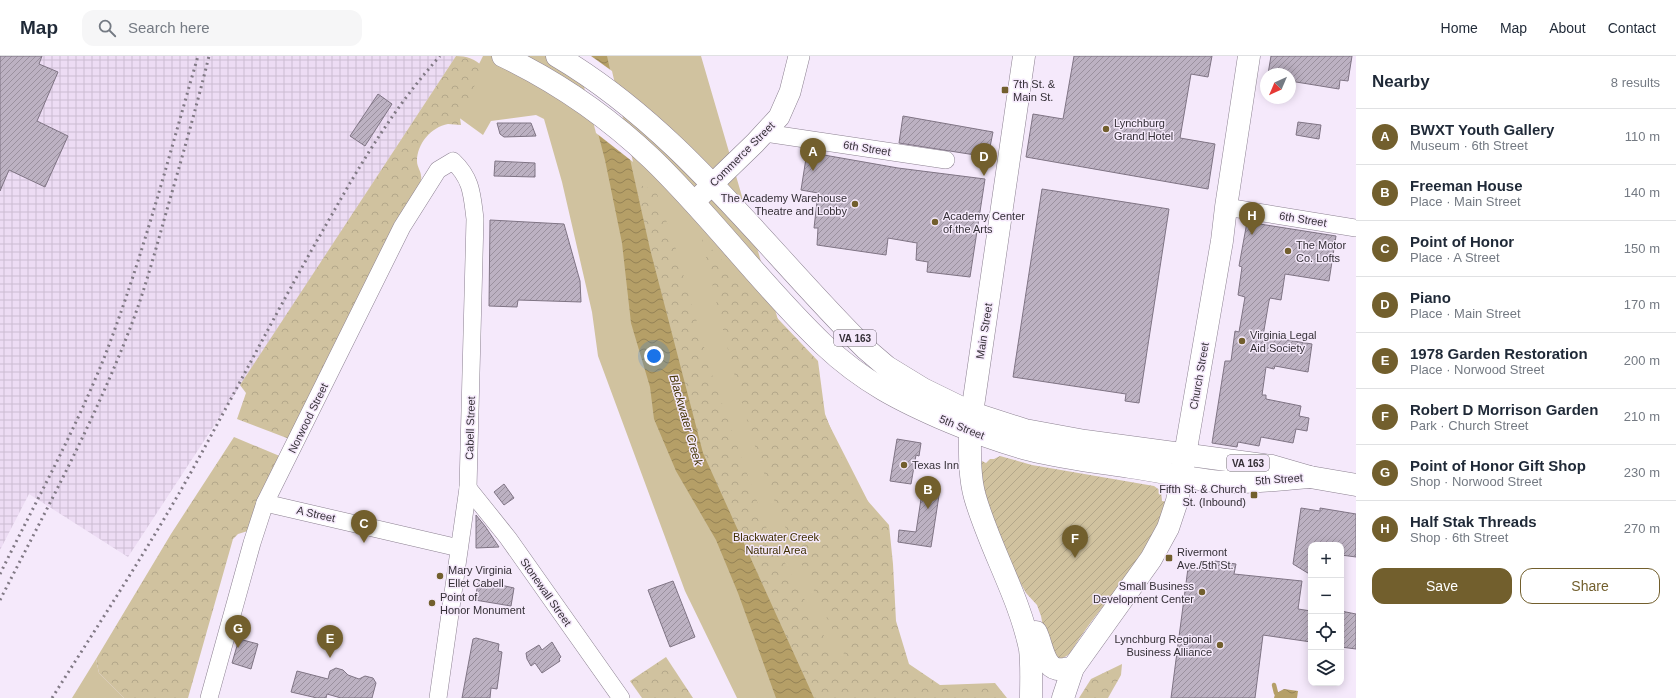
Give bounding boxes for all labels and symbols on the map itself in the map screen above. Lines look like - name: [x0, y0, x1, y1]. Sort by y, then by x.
- north arrow: [1260, 68, 1296, 104]
- place label: 7th St. & Main St.: [1013, 78, 1056, 103]
- marker: 7th St. & Main St.: [1000, 85, 1010, 95]
- place label: Lynchburg Grand Hotel: [1114, 117, 1173, 142]
- street label: Commerce Street: [707, 119, 777, 189]
- marker: Lynchburg Grand Hotel: [1101, 124, 1111, 134]
- pin: A: [800, 138, 826, 171]
- street label: 6th Street: [843, 138, 891, 158]
- pin: D: [971, 143, 997, 176]
- place label: The Academy Warehouse Theatre and Lobby: [721, 192, 847, 217]
- marker: The Academy Warehouse Theatre and Lobby: [850, 199, 860, 209]
- pin: H: [1239, 202, 1265, 235]
- street label: 6th Street: [1279, 209, 1327, 229]
- place label: Academy Center of the Arts: [943, 210, 1025, 235]
- marker: Academy Center of the Arts: [930, 217, 940, 227]
- place label: The Motor Co. Lofts: [1296, 239, 1346, 264]
- marker: The Motor Co. Lofts: [1283, 246, 1293, 256]
- street label: Main Street: [974, 302, 994, 360]
- place label: Virginia Legal Aid Society: [1250, 329, 1316, 354]
- road number: VA 163: [834, 330, 876, 346]
- marker: Virginia Legal Aid Society: [1237, 336, 1247, 346]
- street label: Church Street: [1187, 342, 1211, 410]
- your location: [644, 346, 664, 366]
- water label: Blackwater Creek: [666, 373, 706, 468]
- street label: Norwood Street: [286, 381, 330, 455]
- street label: Cabell Street: [463, 396, 477, 460]
- street label: 5th Street: [938, 413, 986, 441]
- road number: VA 163: [1227, 455, 1269, 471]
- place label: Texas Inn: [912, 459, 959, 471]
- marker: Texas Inn: [899, 460, 909, 470]
- street label: 5th Street: [1255, 471, 1303, 487]
- pin: B: [915, 476, 941, 509]
- place label: Fifth St. & Church St. (Inbound): [1159, 483, 1246, 508]
- marker: Fifth St. & Church St. (Inbound): [1249, 490, 1259, 500]
- street label: A Street: [296, 504, 336, 524]
- pin: C: [351, 510, 377, 543]
- pin: F: [1062, 525, 1088, 558]
- park label: Blackwater Creek Natural Area: [733, 531, 820, 556]
- place label: Rivermont Ave./5th St.: [1177, 546, 1234, 571]
- marker: Rivermont Ave./5th St.: [1164, 553, 1174, 563]
- street label: Stonewall Street: [518, 556, 574, 628]
- place label: Mary Virginia Ellet Cabell: [448, 564, 513, 589]
- marker: Mary Virginia Ellet Cabell: [435, 571, 445, 581]
- place label: Small Business Development Center: [1093, 580, 1194, 605]
- marker: Small Business Development Center: [1197, 587, 1207, 597]
- place label: Point of Honor Monument: [440, 591, 525, 616]
- marker: Point of Honor Monument: [427, 598, 437, 608]
- pin: G: [225, 615, 251, 648]
- pin: E: [317, 625, 343, 658]
- place label: Lynchburg Regional Business Alliance: [1115, 633, 1212, 658]
- marker: Lynchburg Regional Business Alliance: [1215, 640, 1225, 650]

